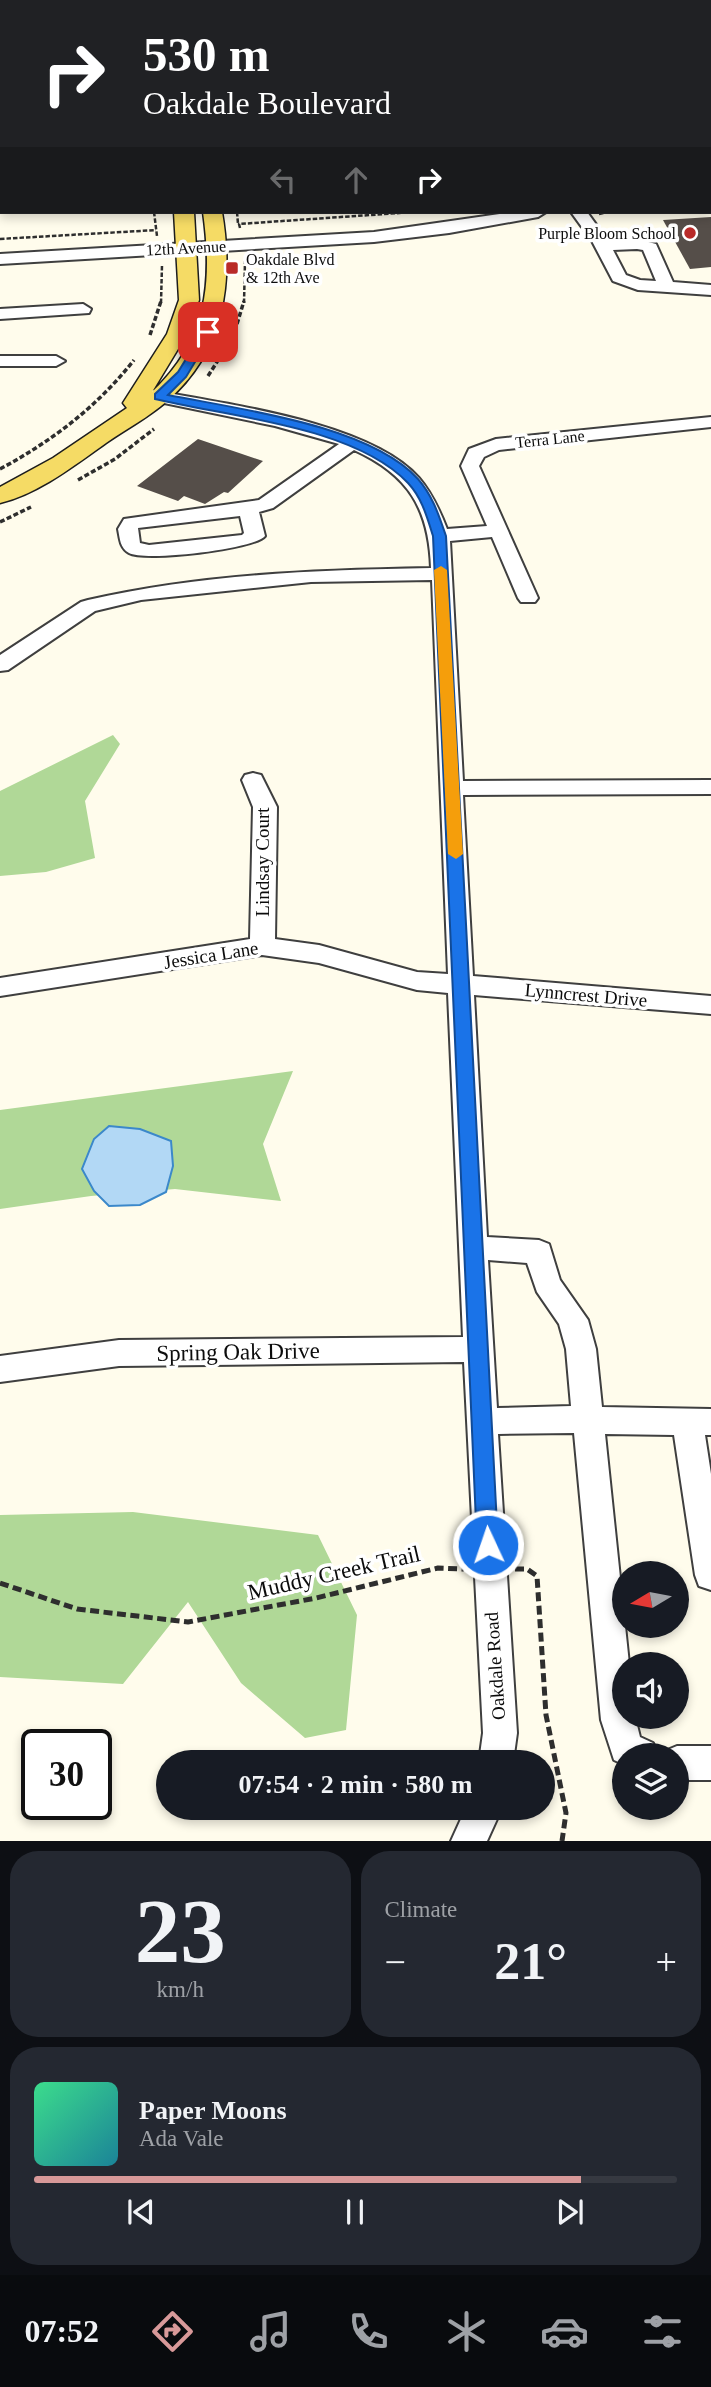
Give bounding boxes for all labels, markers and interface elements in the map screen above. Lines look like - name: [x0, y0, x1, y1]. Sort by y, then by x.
- text: 530 m: [143, 27, 270, 82]
- icon: right: [28, 28, 119, 119]
- text: Oakdale Boulevard: [143, 85, 391, 121]
- icon: left: [264, 161, 302, 199]
- icon: ahead: [337, 161, 375, 199]
- icon: right: [410, 161, 448, 199]
- place label: Purple Bloom School: [538, 225, 677, 243]
- marker: Purple Bloom School: [682, 225, 698, 241]
- street label: 12th Avenue: [146, 237, 226, 259]
- place label: Oakdale Blvd & 12th Ave: [246, 251, 334, 286]
- marker: Oakdale Blvd & 12th Ave: [224, 260, 240, 276]
- pin: [178, 302, 238, 362]
- icon: arrive: [189, 313, 227, 351]
- street label: Terra Lane: [515, 427, 585, 451]
- street label: Lindsay Court: [252, 807, 273, 917]
- street label: Jessica Lane: [162, 937, 260, 973]
- street label: Lynncrest Drive: [524, 979, 648, 1011]
- street label: Spring Oak Drive: [156, 1338, 320, 1366]
- position arrow: [451, 1508, 525, 1582]
- street label: Muddy Creek Trail: [245, 1541, 423, 1605]
- north arrow: [612, 1561, 690, 1638]
- map controls: [612, 1561, 689, 1820]
- street label: Oakdale Road: [481, 1611, 509, 1721]
- button: sound: [612, 1652, 689, 1729]
- speed limit sign: 30: [21, 1729, 112, 1820]
- button: layers: [612, 1743, 689, 1820]
- text: 07:54 · 2 min · 580 m: [239, 1770, 473, 1799]
- text: 23: [135, 1881, 226, 1982]
- text: Climate: [385, 1897, 457, 1922]
- text: 21°: [494, 1933, 567, 1990]
- text: −: [385, 1941, 406, 1983]
- text: +: [656, 1941, 677, 1983]
- text: km/h: [157, 1977, 204, 2002]
- text: Paper Moons: [139, 2096, 287, 2125]
- text: Ada Vale: [139, 2126, 224, 2151]
- icon: previous: [122, 2193, 160, 2231]
- icon: pause: [336, 2193, 374, 2231]
- icon: next: [551, 2193, 589, 2231]
- icon: directions: [148, 2307, 197, 2356]
- icon: music: [246, 2307, 295, 2356]
- icon: phone: [344, 2307, 393, 2356]
- icon: climate: [442, 2307, 491, 2356]
- icon: car: [540, 2307, 589, 2356]
- icon: filters: [638, 2307, 687, 2356]
- text: 07:52: [24, 2313, 99, 2349]

